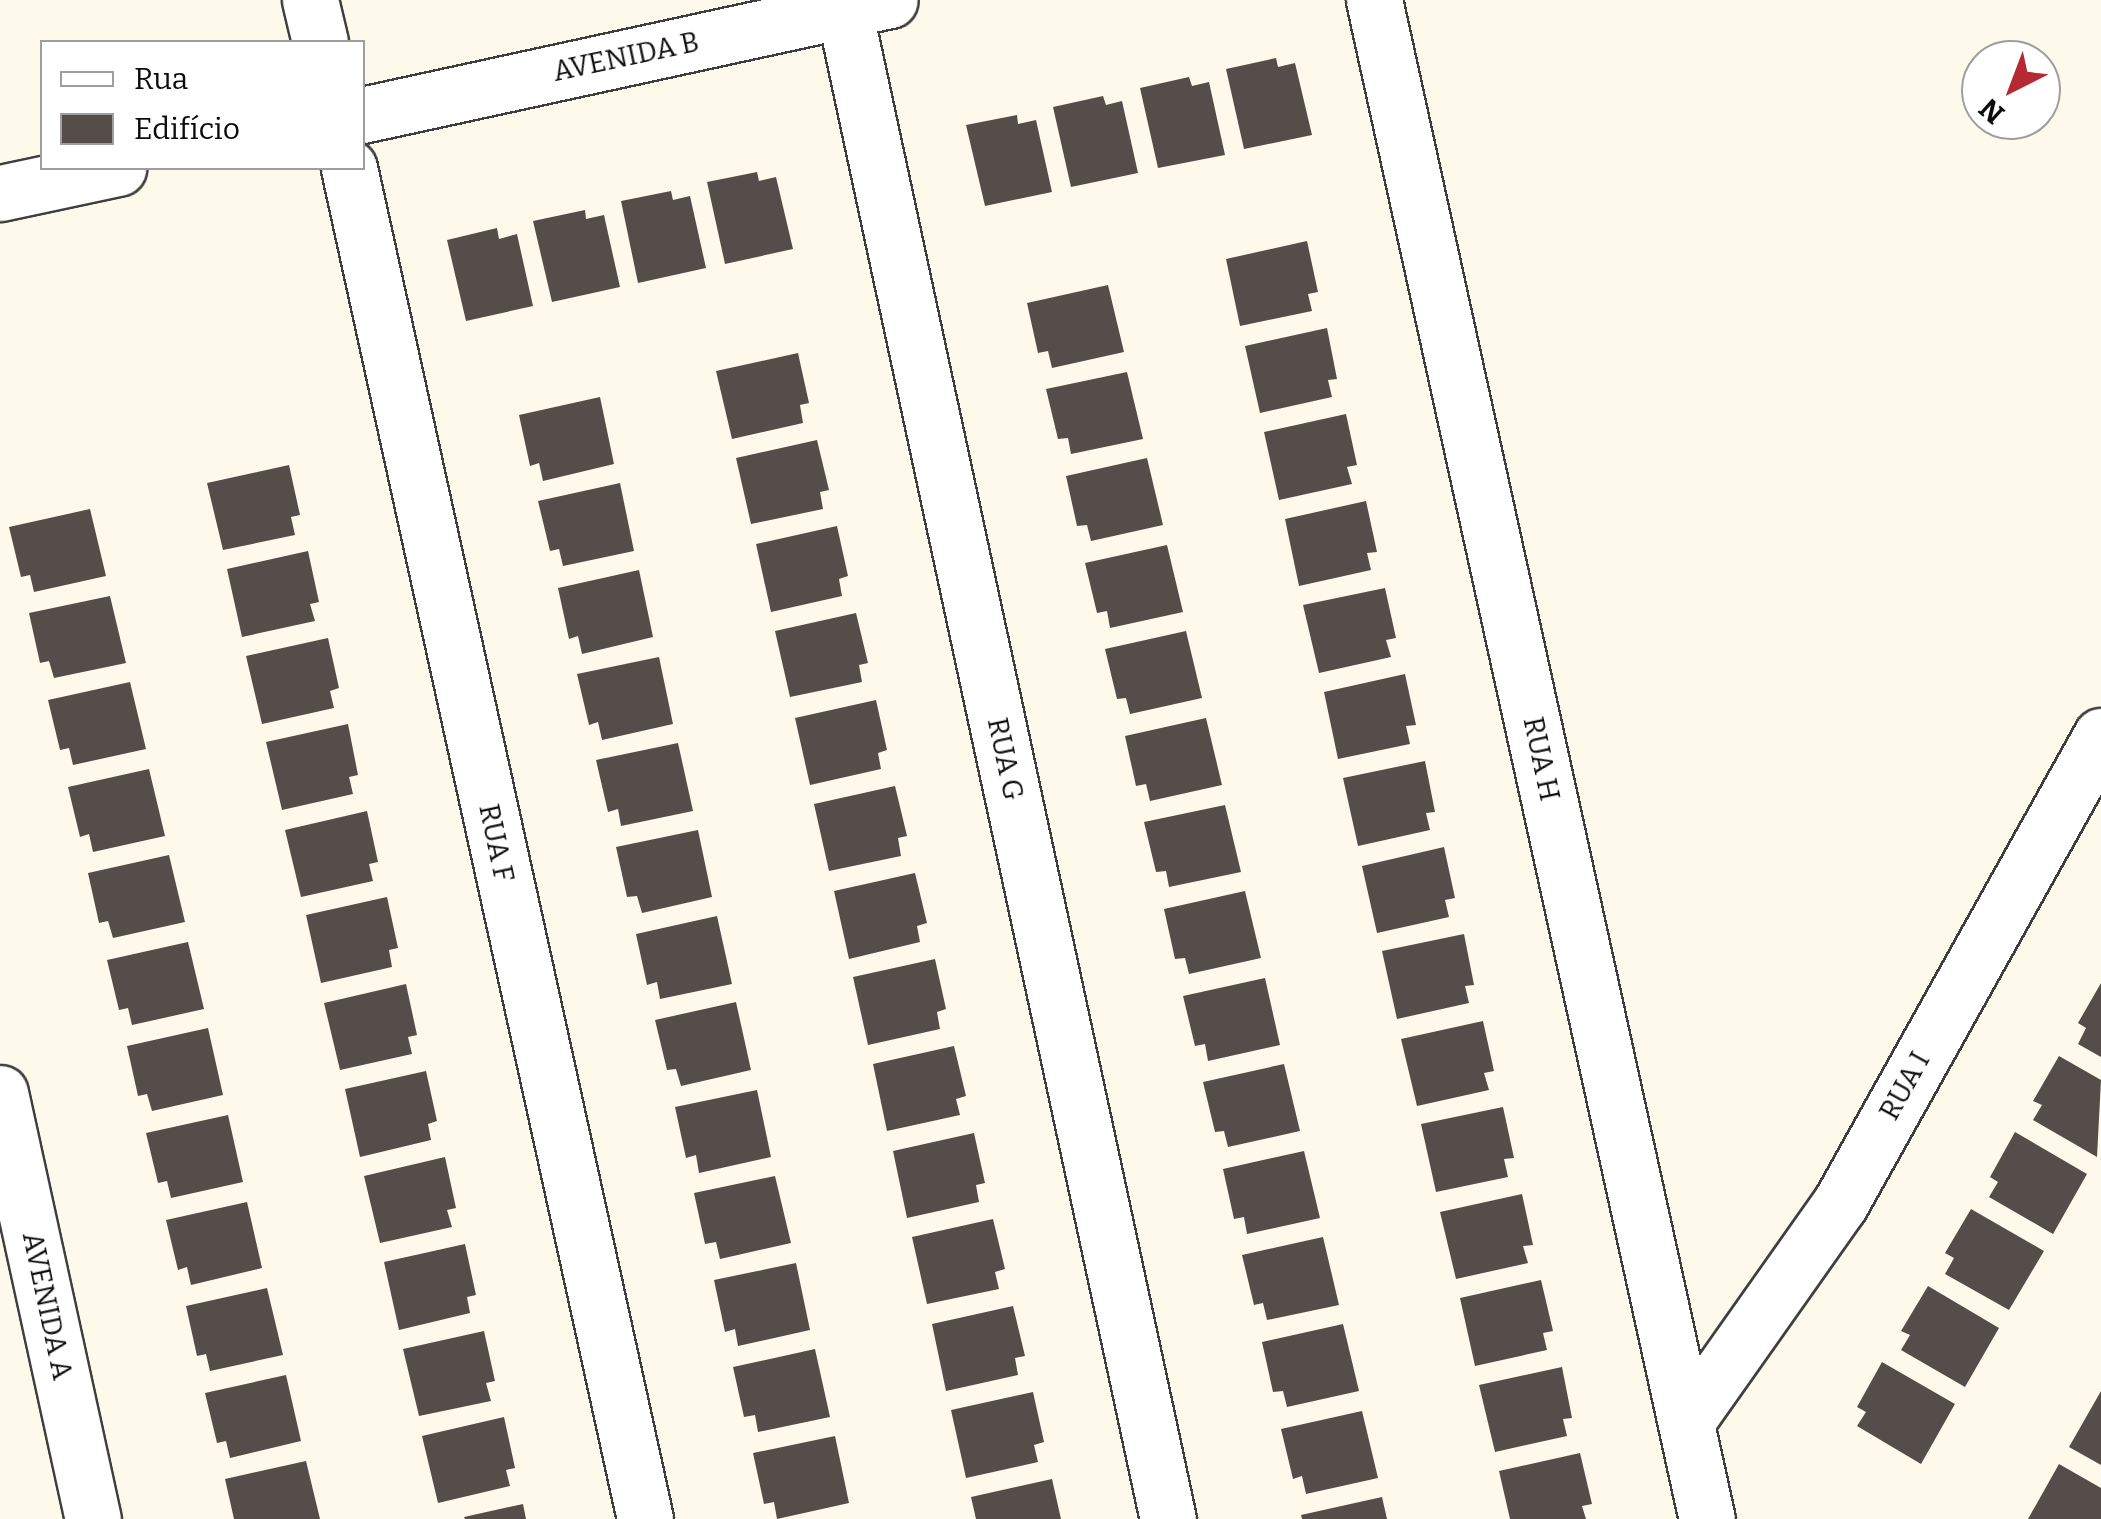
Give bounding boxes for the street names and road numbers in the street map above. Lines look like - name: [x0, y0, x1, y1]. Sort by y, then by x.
- street label: AVENIDA B: [550, 25, 702, 89]
- street label: RUA H: [1516, 714, 1566, 804]
- street label: RUA G: [980, 715, 1030, 803]
- street label: RUA F: [471, 801, 521, 885]
- street label: RUA I: [1873, 1046, 1937, 1126]
- street label: AVENIDA A: [15, 1229, 79, 1383]

